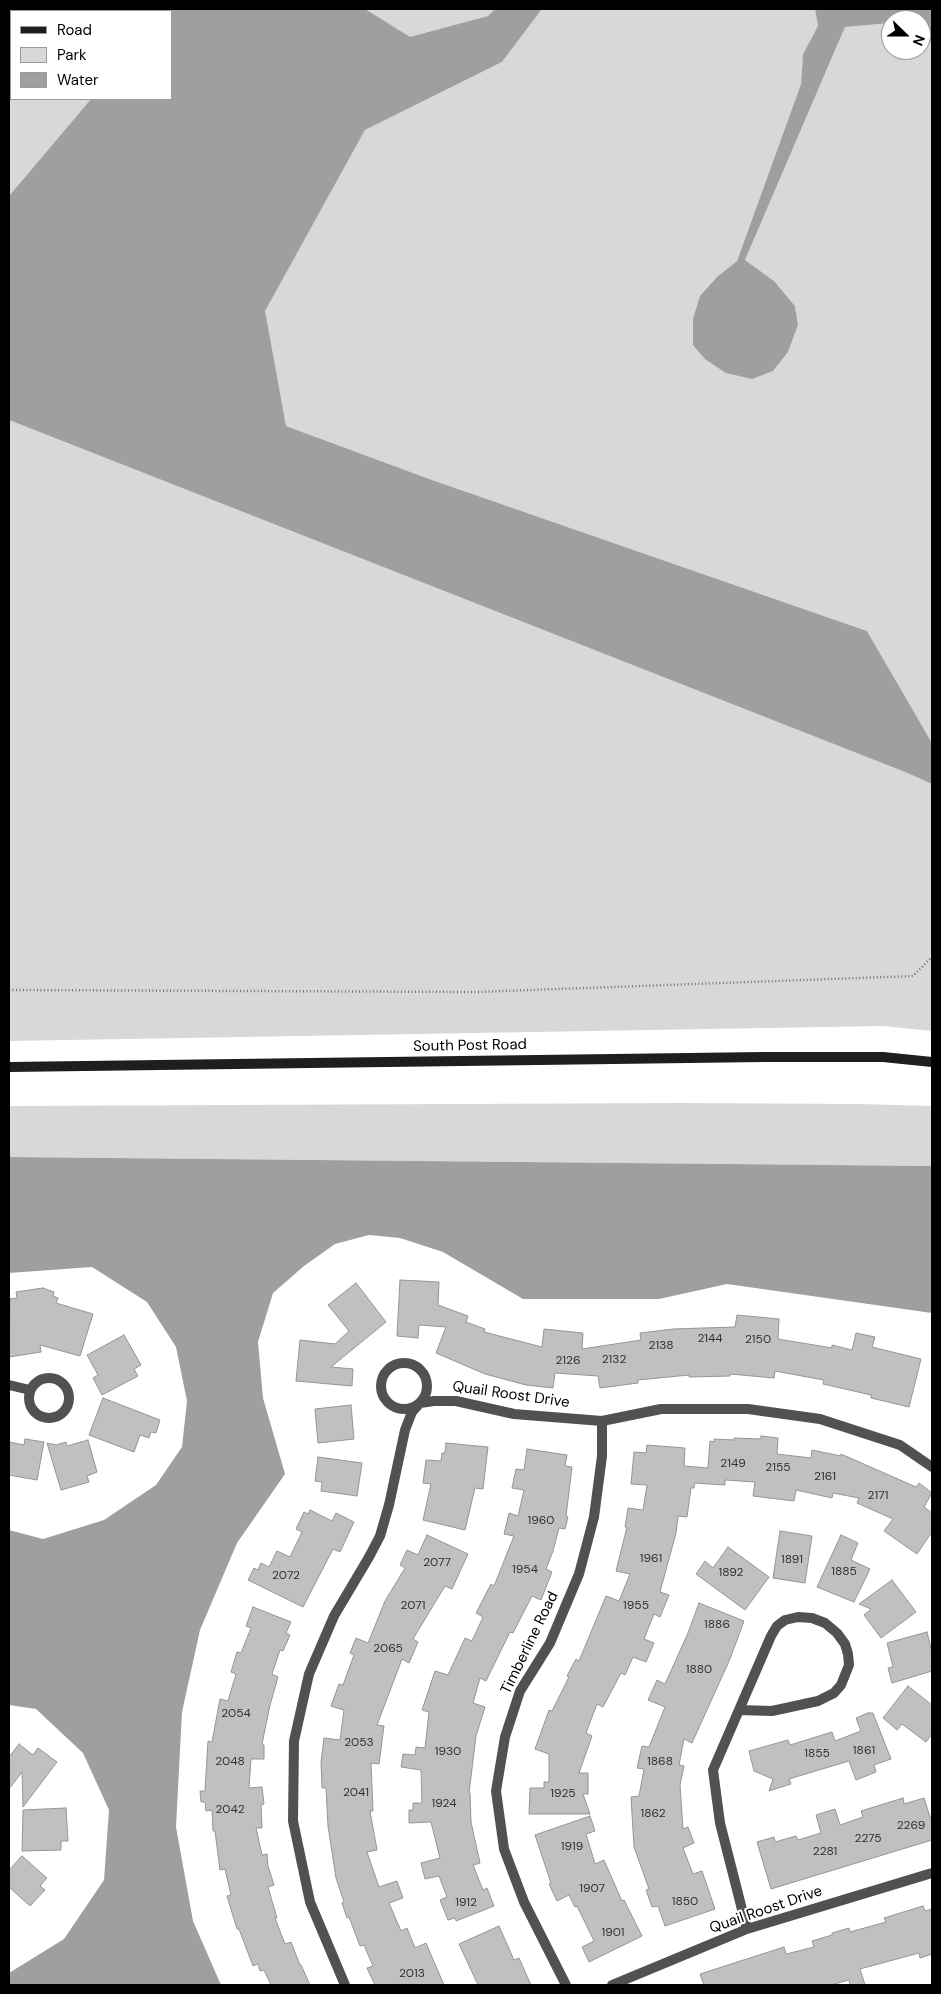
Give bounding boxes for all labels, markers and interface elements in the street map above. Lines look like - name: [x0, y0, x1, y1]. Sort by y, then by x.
- legend: [10, 10, 172, 100]
- north arrow: [881, 10, 931, 60]
- text: Road: [57, 20, 92, 40]
- text: N: [909, 32, 929, 48]
- text: Park: [57, 45, 87, 65]
- text: Water: [57, 70, 98, 90]
- street label: South Post Road: [413, 1036, 527, 1056]
- house number: 2144: [697, 1332, 723, 1346]
- house number: 2150: [745, 1333, 771, 1347]
- house number: 2138: [648, 1339, 674, 1353]
- house number: 2132: [602, 1353, 626, 1367]
- house number: 2126: [555, 1354, 581, 1368]
- street label: Quail Roost Drive: [451, 1378, 571, 1412]
- house number: 2149: [720, 1457, 746, 1471]
- house number: 2155: [765, 1461, 791, 1475]
- house number: 2161: [814, 1470, 836, 1484]
- house number: 2171: [868, 1489, 888, 1503]
- house number: 1960: [527, 1514, 555, 1528]
- house number: 1961: [640, 1552, 662, 1566]
- house number: 1891: [781, 1553, 803, 1567]
- house number: 2077: [423, 1556, 451, 1570]
- house number: 1954: [512, 1563, 538, 1577]
- house number: 1885: [831, 1565, 857, 1579]
- house number: 1892: [719, 1566, 743, 1580]
- house number: 2072: [272, 1569, 300, 1583]
- street label: Timberline Road: [497, 1589, 563, 1697]
- house number: 2071: [400, 1599, 426, 1613]
- house number: 1955: [623, 1599, 649, 1613]
- house number: 1886: [704, 1618, 730, 1632]
- house number: 2065: [373, 1642, 403, 1656]
- house number: 1880: [686, 1663, 712, 1677]
- house number: 2054: [221, 1707, 251, 1721]
- house number: 2053: [344, 1736, 374, 1750]
- house number: 1861: [853, 1744, 875, 1758]
- house number: 1930: [435, 1745, 461, 1759]
- house number: 1855: [804, 1747, 830, 1761]
- house number: 2048: [215, 1755, 245, 1769]
- house number: 1868: [647, 1755, 673, 1769]
- house number: 2041: [343, 1786, 369, 1800]
- house number: 1925: [550, 1787, 576, 1801]
- house number: 1924: [431, 1797, 457, 1811]
- house number: 2042: [215, 1803, 245, 1817]
- house number: 1862: [640, 1807, 666, 1821]
- house number: 2269: [897, 1819, 925, 1833]
- house number: 2275: [855, 1832, 881, 1846]
- house number: 1919: [561, 1840, 583, 1854]
- house number: 2281: [813, 1845, 837, 1859]
- house number: 1907: [579, 1882, 605, 1896]
- street label: Quail Roost Drive: [707, 1882, 825, 1938]
- house number: 1850: [672, 1895, 698, 1909]
- house number: 1912: [455, 1896, 477, 1910]
- house number: 1901: [601, 1926, 625, 1940]
- house number: 2013: [399, 1967, 425, 1981]

